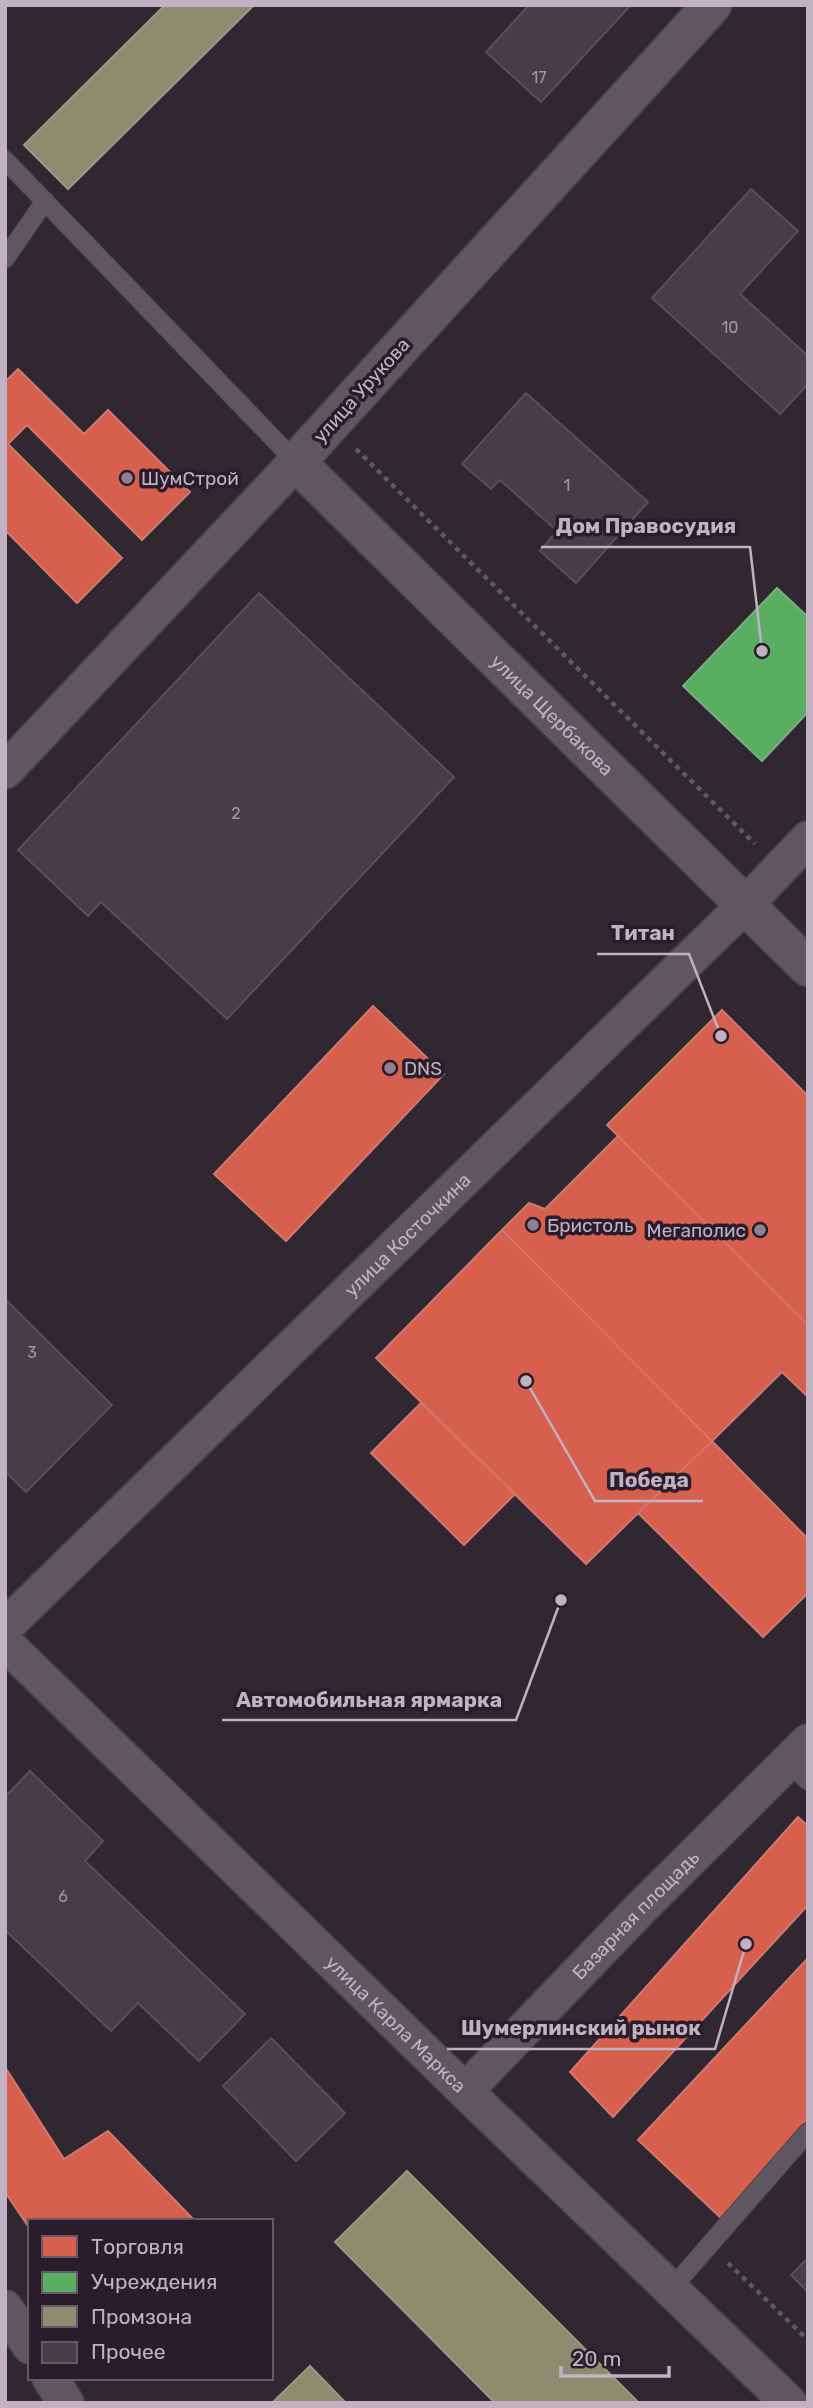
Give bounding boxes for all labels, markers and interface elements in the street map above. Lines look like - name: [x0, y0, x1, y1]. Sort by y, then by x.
- house number: 17: [531, 68, 547, 87]
- house number: 10: [721, 318, 739, 337]
- street label: улица Урукова: [308, 333, 414, 447]
- place label: ШумСтрой: [141, 467, 239, 490]
- marker: ШумСтрой: [119, 470, 135, 486]
- house number: 1: [564, 476, 570, 495]
- callout: Дом Правосудия: [541, 505, 750, 547]
- text: Дом Правосудия: [556, 513, 736, 538]
- street label: улица Щербакова: [486, 650, 618, 781]
- house number: 2: [231, 804, 241, 823]
- callout: Титан: [597, 912, 689, 954]
- text: Титан: [611, 920, 675, 945]
- place label: DNS: [404, 1057, 442, 1080]
- marker: DNS: [382, 1060, 398, 1076]
- street label: улица Косточкина: [340, 1168, 476, 1302]
- place label: Бристоль: [547, 1214, 634, 1237]
- marker: Бристоль: [525, 1217, 541, 1233]
- place label: Мегаполис: [647, 1219, 746, 1242]
- marker: Мегаполис: [752, 1222, 768, 1238]
- house number: 3: [27, 1343, 37, 1362]
- callout: Победа: [595, 1459, 703, 1501]
- text: Победа: [609, 1467, 689, 1492]
- callout: Автомобильная ярмарка: [222, 1678, 516, 1720]
- text: Автомобильная ярмарка: [236, 1687, 502, 1712]
- street label: Базарная площадь: [567, 1846, 704, 1984]
- house number: 6: [58, 1887, 68, 1906]
- street label: улица Карла Маркса: [321, 1951, 471, 2098]
- callout: Шумерлинский рынок: [447, 2007, 715, 2049]
- text: Шумерлинский рынок: [461, 2015, 701, 2040]
- legend: [28, 2219, 273, 2380]
- text: Торговля: [91, 2234, 184, 2259]
- text: Учреждения: [91, 2269, 217, 2294]
- text: Промзона: [91, 2304, 192, 2329]
- scale bar: [561, 2334, 670, 2378]
- text: Прочее: [91, 2339, 166, 2364]
- text: 20 m: [572, 2346, 621, 2371]

